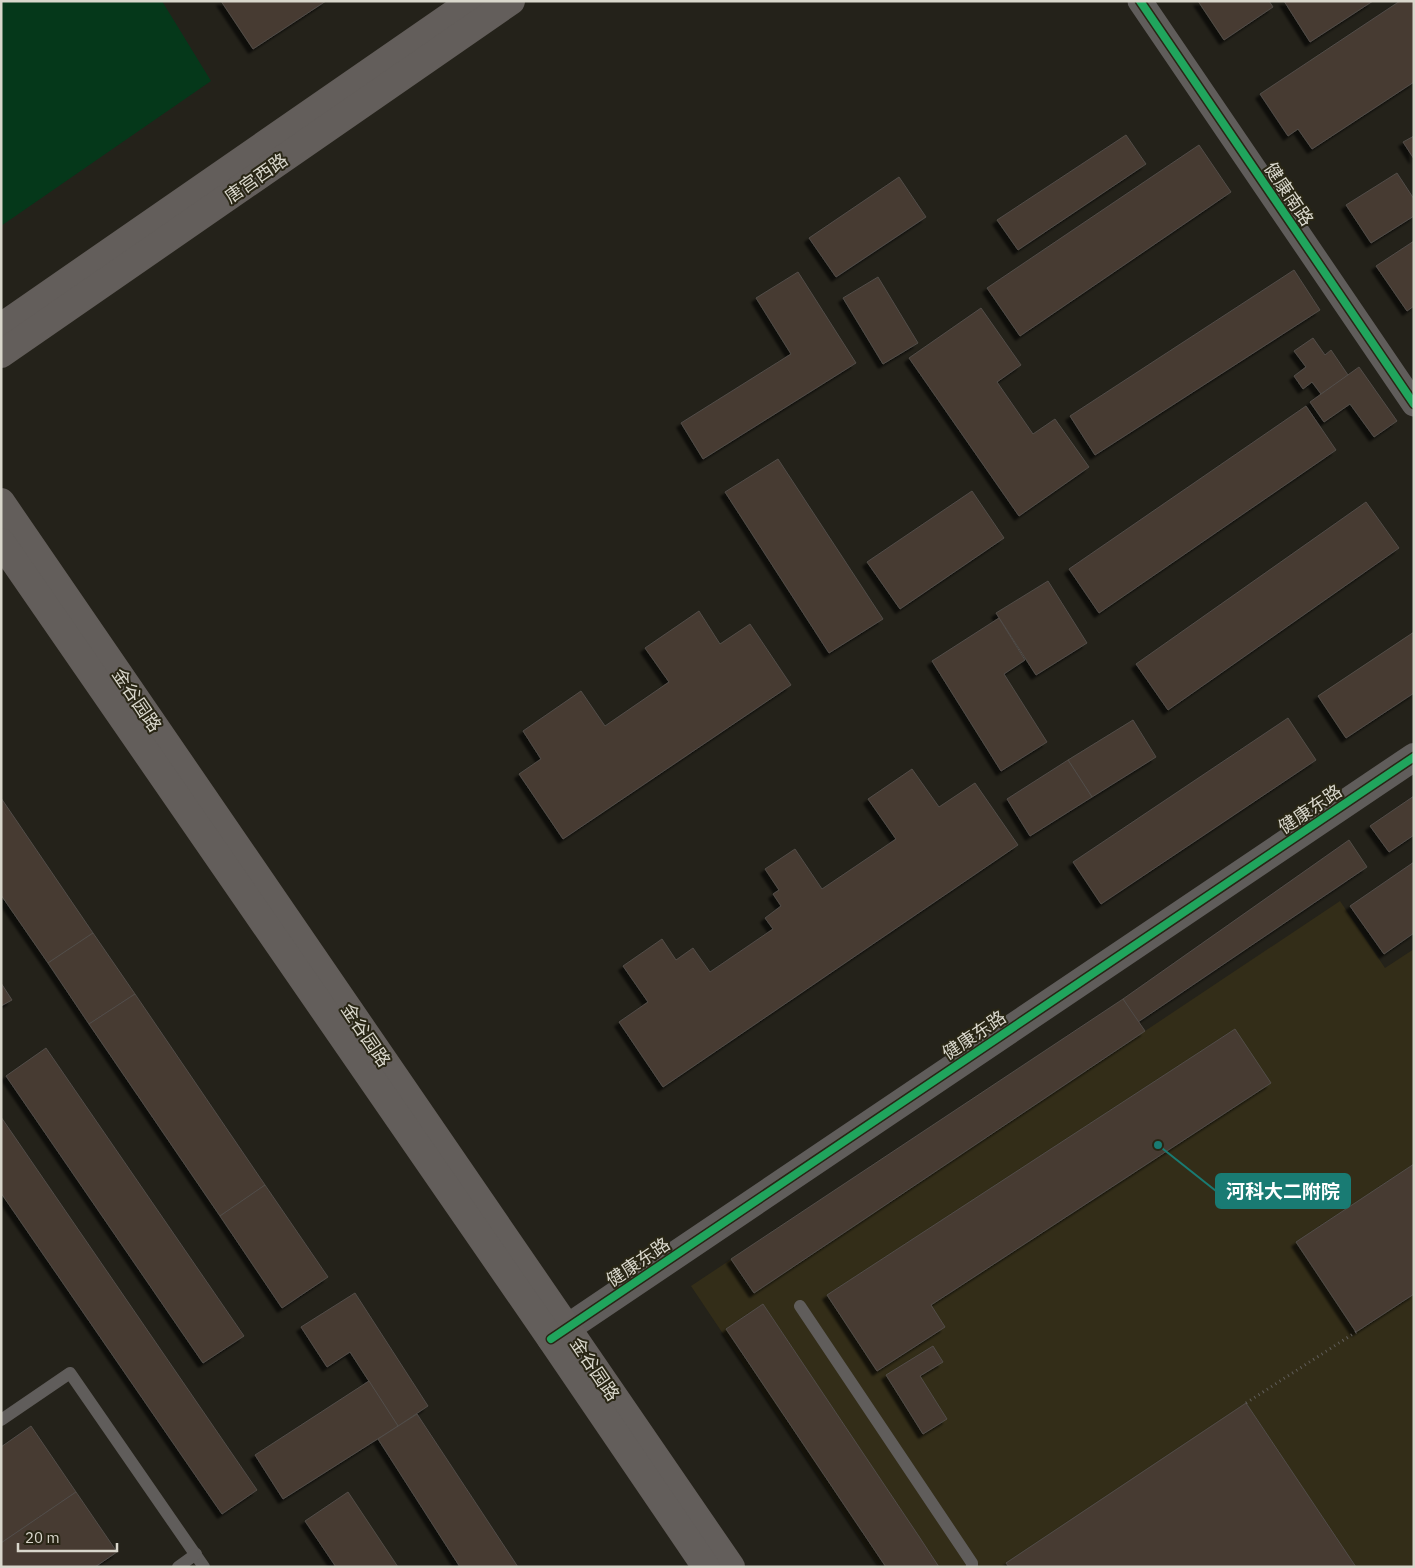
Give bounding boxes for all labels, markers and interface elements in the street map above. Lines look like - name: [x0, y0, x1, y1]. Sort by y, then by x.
- street label: 唐宫西路: [220, 148, 292, 208]
- street label: 健康南路: [1259, 158, 1319, 230]
- street label: 金谷园路: [107, 664, 167, 736]
- street label: 健康东路: [1274, 779, 1346, 839]
- street label: 金谷园路: [336, 999, 396, 1071]
- street label: 健康东路: [938, 1005, 1010, 1065]
- callout: 河科大二附院: [1216, 1174, 1350, 1208]
- text: 河科大二附院: [1226, 1179, 1340, 1203]
- street label: 健康东路: [602, 1232, 674, 1292]
- street label: 金谷园路: [565, 1333, 625, 1405]
- scale bar: [18, 1520, 116, 1552]
- text: 20 m: [25, 1528, 60, 1547]

